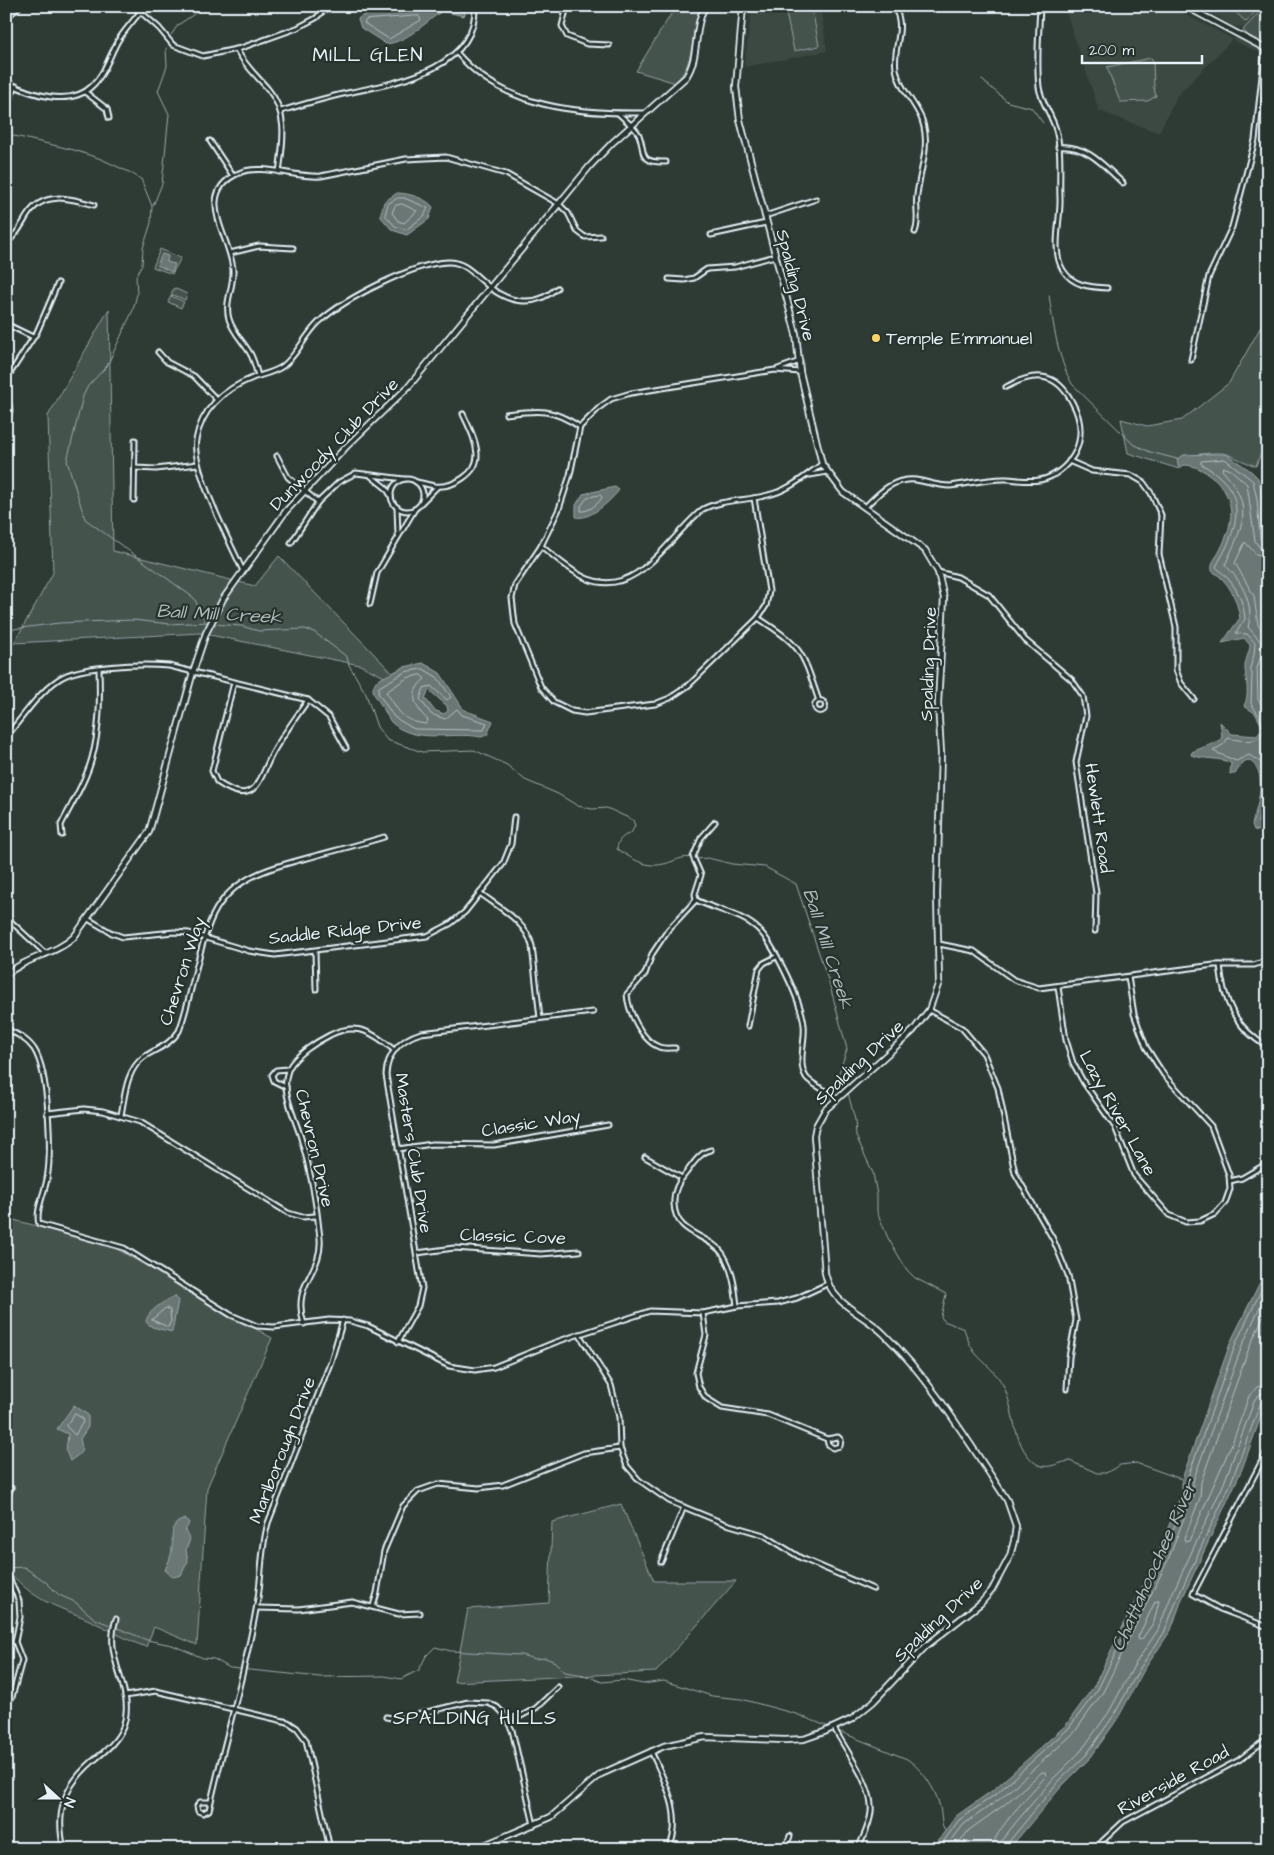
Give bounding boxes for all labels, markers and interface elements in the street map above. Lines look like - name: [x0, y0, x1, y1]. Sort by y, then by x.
- scale bar: [1082, 32, 1202, 64]
- text: 200 m: [1089, 40, 1135, 61]
- district label: MILL GLEN: [313, 42, 423, 69]
- street label: Spalding Drive: [769, 227, 822, 344]
- place label: Temple E'mmanuel: [886, 326, 1032, 351]
- marker: Temple E'mmanuel: [870, 332, 882, 344]
- street label: Dunwoody Club Drive: [264, 372, 406, 517]
- water label: Ball Mill Creek: [156, 598, 282, 631]
- street label: Spalding Drive: [914, 606, 944, 722]
- street label: Hewlett Road: [1078, 761, 1119, 875]
- water label: Ball Mill Creek: [795, 885, 860, 1012]
- street label: Saddle Ridge Drive: [267, 910, 423, 952]
- street label: Chevron Way: [153, 913, 213, 1029]
- street label: Spalding Drive: [809, 1014, 911, 1111]
- street label: Lazy River Lane: [1072, 1046, 1162, 1181]
- street label: Masters Club Drive: [389, 1071, 439, 1235]
- street label: Chevron Drive: [289, 1087, 340, 1210]
- street label: Classic Way: [480, 1103, 583, 1145]
- street label: Classic Cove: [460, 1222, 567, 1251]
- street label: Marlborough Drive: [243, 1373, 323, 1527]
- water label: Chattahoochee River: [1104, 1473, 1205, 1656]
- street label: Spalding Drive: [888, 1571, 990, 1668]
- district label: SPALDING HILLS: [393, 1705, 557, 1732]
- street label: Riverside Road: [1113, 1739, 1233, 1821]
- north arrow: [32, 1772, 82, 1822]
- text: N: [58, 1795, 80, 1810]

